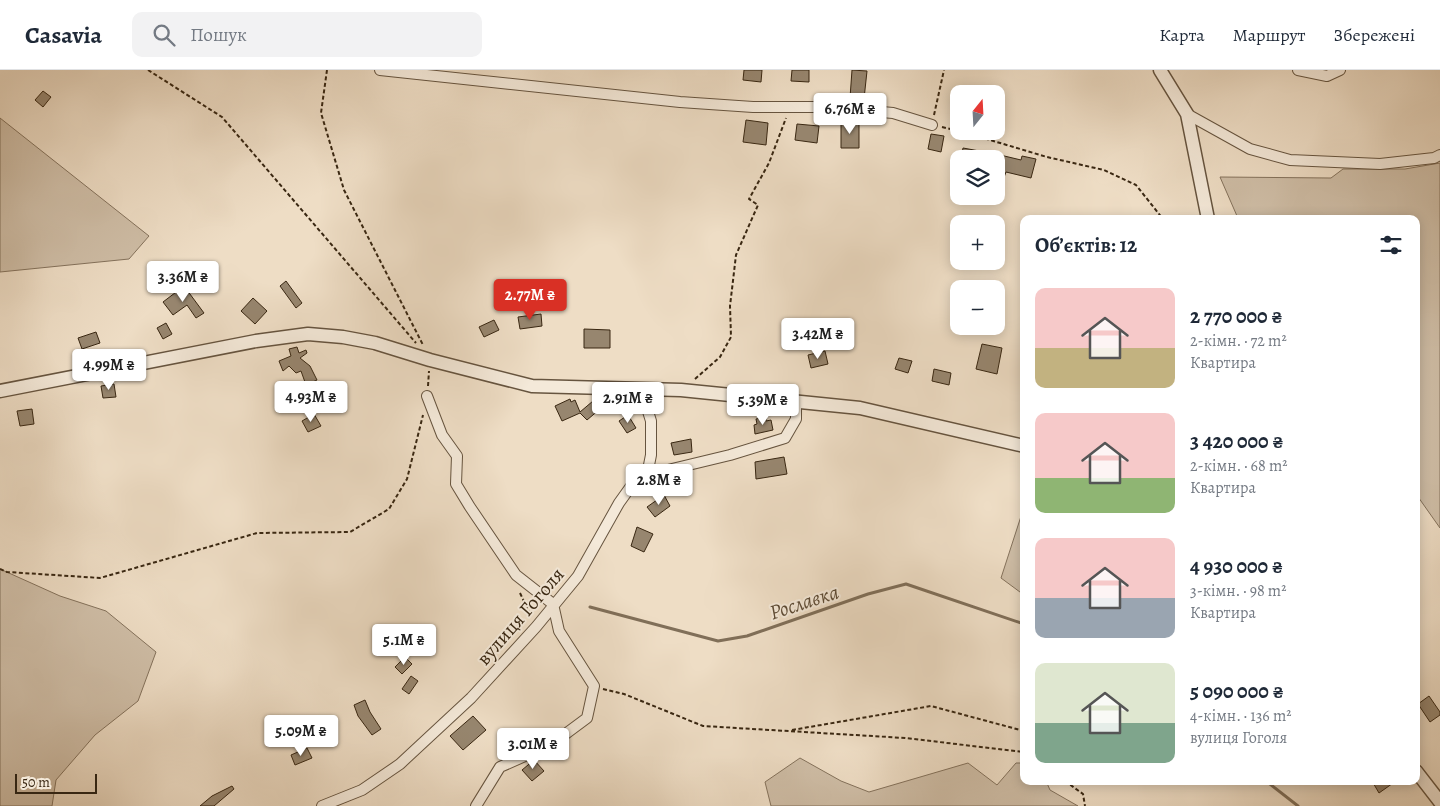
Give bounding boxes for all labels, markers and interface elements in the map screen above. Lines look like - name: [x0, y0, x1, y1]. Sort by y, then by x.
- search box: [132, 12, 482, 57]
- text: Casavia: [25, 19, 102, 51]
- icon: search: [150, 21, 178, 49]
- text: Пошук: [190, 22, 247, 48]
- text: Карта: [1159, 23, 1205, 47]
- text: Маршрут: [1233, 23, 1306, 47]
- text: Збережені: [1334, 23, 1415, 47]
- north arrow: [950, 85, 1005, 140]
- map controls: [950, 85, 1005, 335]
- pin: 6.76M ₴: [804, 92, 896, 135]
- text: 6.76M ₴: [824, 98, 876, 120]
- button: layers: [950, 150, 1005, 205]
- button: +: [950, 215, 1005, 270]
- text: Об’єктів: 12: [1035, 231, 1137, 259]
- icon: filters: [1377, 231, 1405, 259]
- pin: 3.36M ₴: [137, 260, 229, 303]
- text: 3.36M ₴: [158, 266, 208, 288]
- pin: 2.77M ₴: [484, 278, 576, 321]
- button: −: [950, 280, 1005, 335]
- text: 2.77M ₴: [505, 284, 555, 306]
- text: 2 770 000 ₴: [1190, 302, 1283, 330]
- icon: home: [1075, 308, 1135, 368]
- pin: 3.42M ₴: [772, 318, 864, 360]
- text: 3.42M ₴: [792, 323, 844, 345]
- text: 2-кімн. · 72 m²: [1190, 330, 1287, 352]
- pin: 4.99M ₴: [63, 348, 155, 391]
- text: Квартира: [1190, 352, 1256, 374]
- text: 4.99M ₴: [83, 354, 135, 376]
- pin: 4.93M ₴: [265, 380, 357, 423]
- pin: 2.91M ₴: [582, 382, 674, 424]
- pin: 5.39M ₴: [717, 384, 809, 426]
- text: 4.93M ₴: [285, 386, 337, 408]
- text: 2.91M ₴: [603, 387, 653, 409]
- text: 5.39M ₴: [738, 389, 788, 411]
- text: 3 420 000 ₴: [1190, 427, 1284, 455]
- icon: home: [1075, 433, 1135, 493]
- text: 2-кімн. · 68 m²: [1190, 455, 1288, 477]
- pin: 2.8M ₴: [618, 464, 700, 506]
- text: 2.8M ₴: [637, 469, 681, 491]
- text: Квартира: [1190, 477, 1256, 499]
- text: 4 930 000 ₴: [1190, 552, 1283, 580]
- icon: home: [1075, 558, 1135, 618]
- street label: вулиця Гоголя: [470, 562, 570, 671]
- water label: Рославка: [766, 578, 843, 626]
- text: 3-кімн. · 98 m²: [1190, 580, 1286, 602]
- text: Квартира: [1190, 602, 1256, 624]
- pin: 5.1M ₴: [363, 624, 445, 666]
- text: 5.1M ₴: [383, 629, 425, 651]
- text: 5 090 000 ₴: [1190, 677, 1284, 705]
- icon: home: [1075, 683, 1135, 743]
- text: 4-кімн. · 136 m²: [1190, 705, 1292, 727]
- pin: 5.09M ₴: [255, 714, 347, 757]
- text: 5.09M ₴: [275, 720, 327, 742]
- text: вулиця Гоголя: [1190, 727, 1287, 749]
- pin: 3.01M ₴: [487, 728, 579, 770]
- text: 3.01M ₴: [508, 733, 558, 755]
- scale bar: [15, 771, 98, 794]
- text: 50 m: [22, 773, 50, 792]

